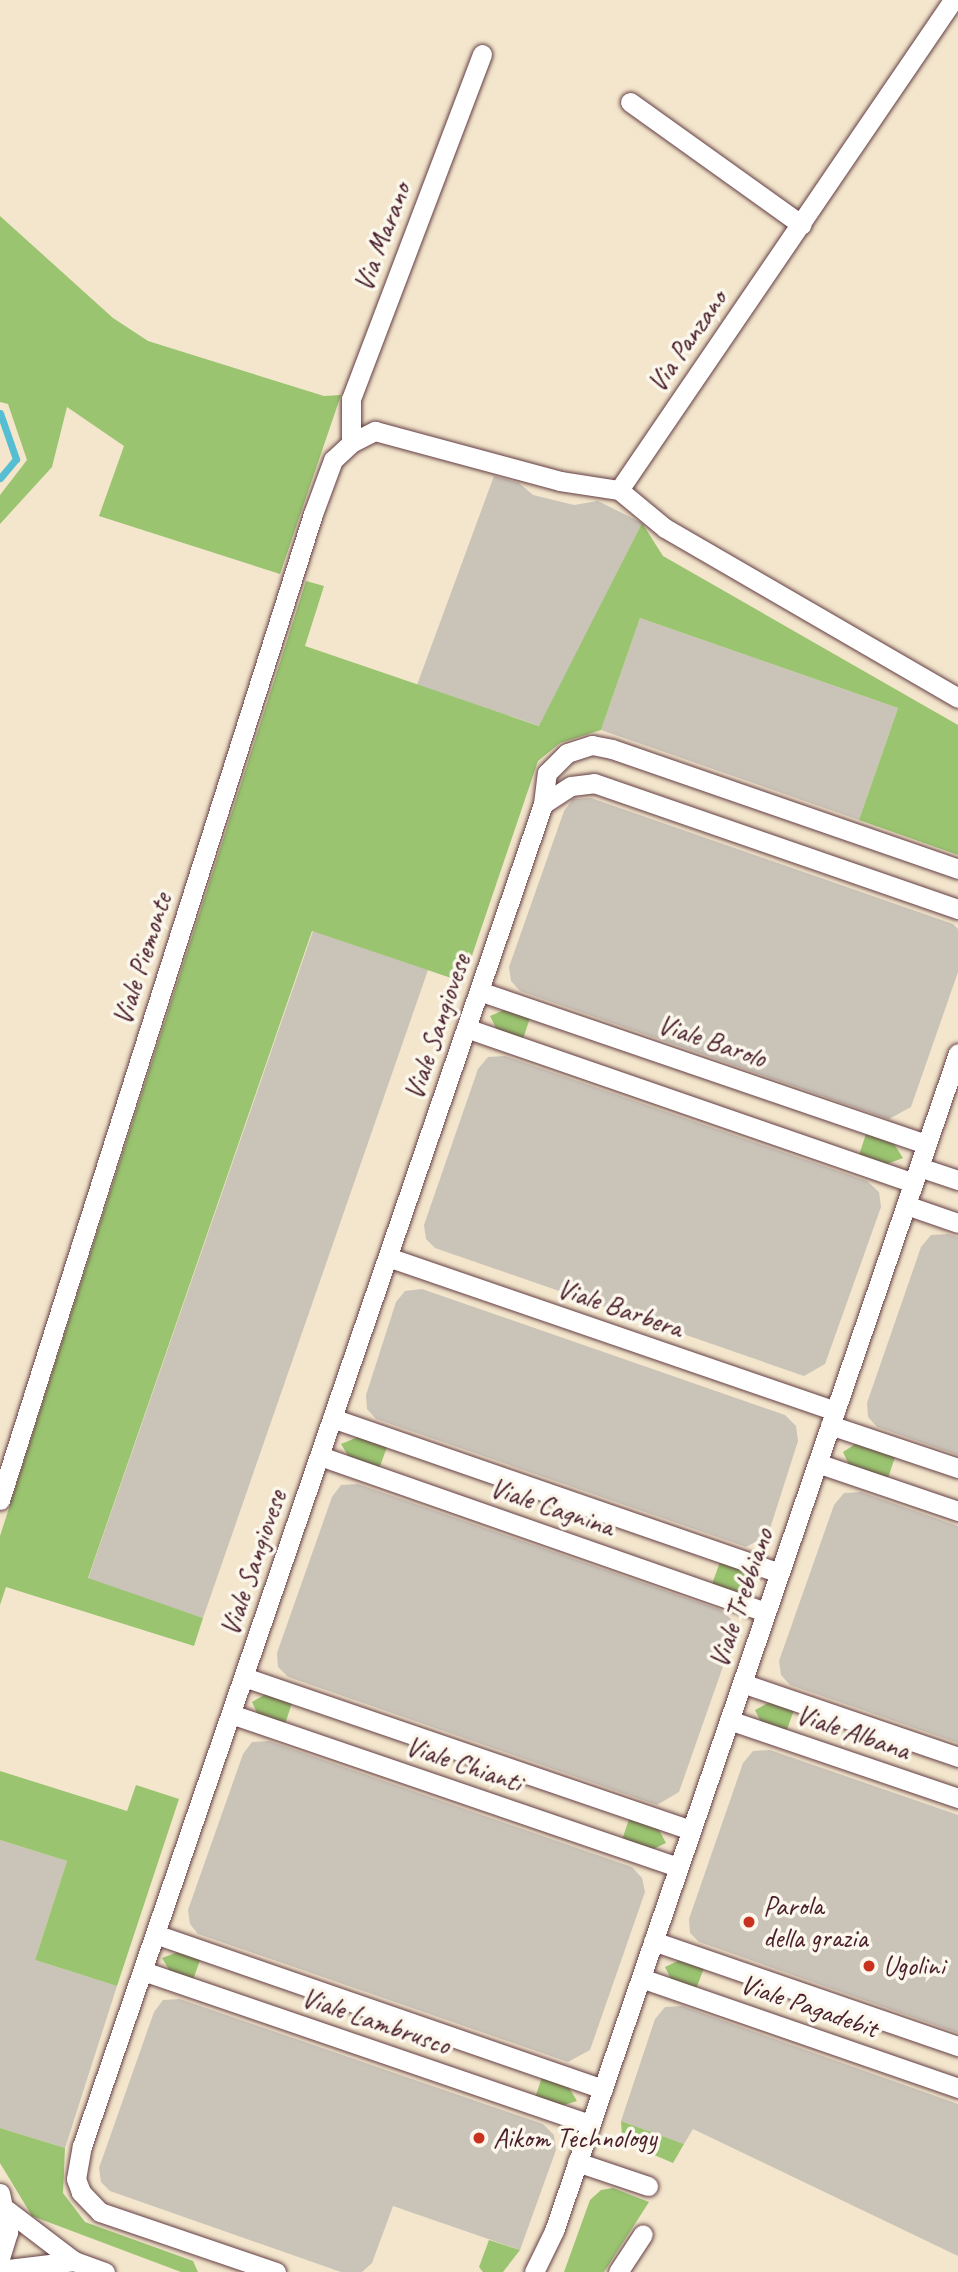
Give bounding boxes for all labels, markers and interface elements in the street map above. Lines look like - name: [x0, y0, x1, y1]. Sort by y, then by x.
- street label: Via Marano: [346, 178, 418, 296]
- street label: Via Panzano: [640, 284, 734, 398]
- street label: Viale Piemonte: [105, 890, 179, 1028]
- street label: Viale Sangiovese: [397, 950, 477, 1104]
- street label: Viale Barolo: [654, 1007, 770, 1075]
- street label: Viale Barbera: [553, 1271, 687, 1345]
- street label: Viale Cagnina: [486, 1470, 618, 1544]
- street label: Viale Sangiovese: [213, 1486, 293, 1640]
- street label: Viale Trebbiano: [702, 1524, 780, 1672]
- street label: Viale Albana: [792, 1697, 914, 1767]
- street label: Viale Chianti: [402, 1728, 526, 1800]
- place label: Parola della grazia: [763, 1889, 868, 1955]
- marker: Parola della grazia: [741, 1914, 757, 1930]
- place label: Ugolini: [883, 1949, 944, 1983]
- marker: Ugolini: [861, 1958, 877, 1974]
- street label: Viale Pagadebit: [736, 1967, 882, 2045]
- street label: Viale Lambrusco: [298, 1980, 454, 2062]
- place label: Aikom Technology: [493, 2121, 655, 2155]
- marker: Aikom Technology: [471, 2130, 487, 2146]

